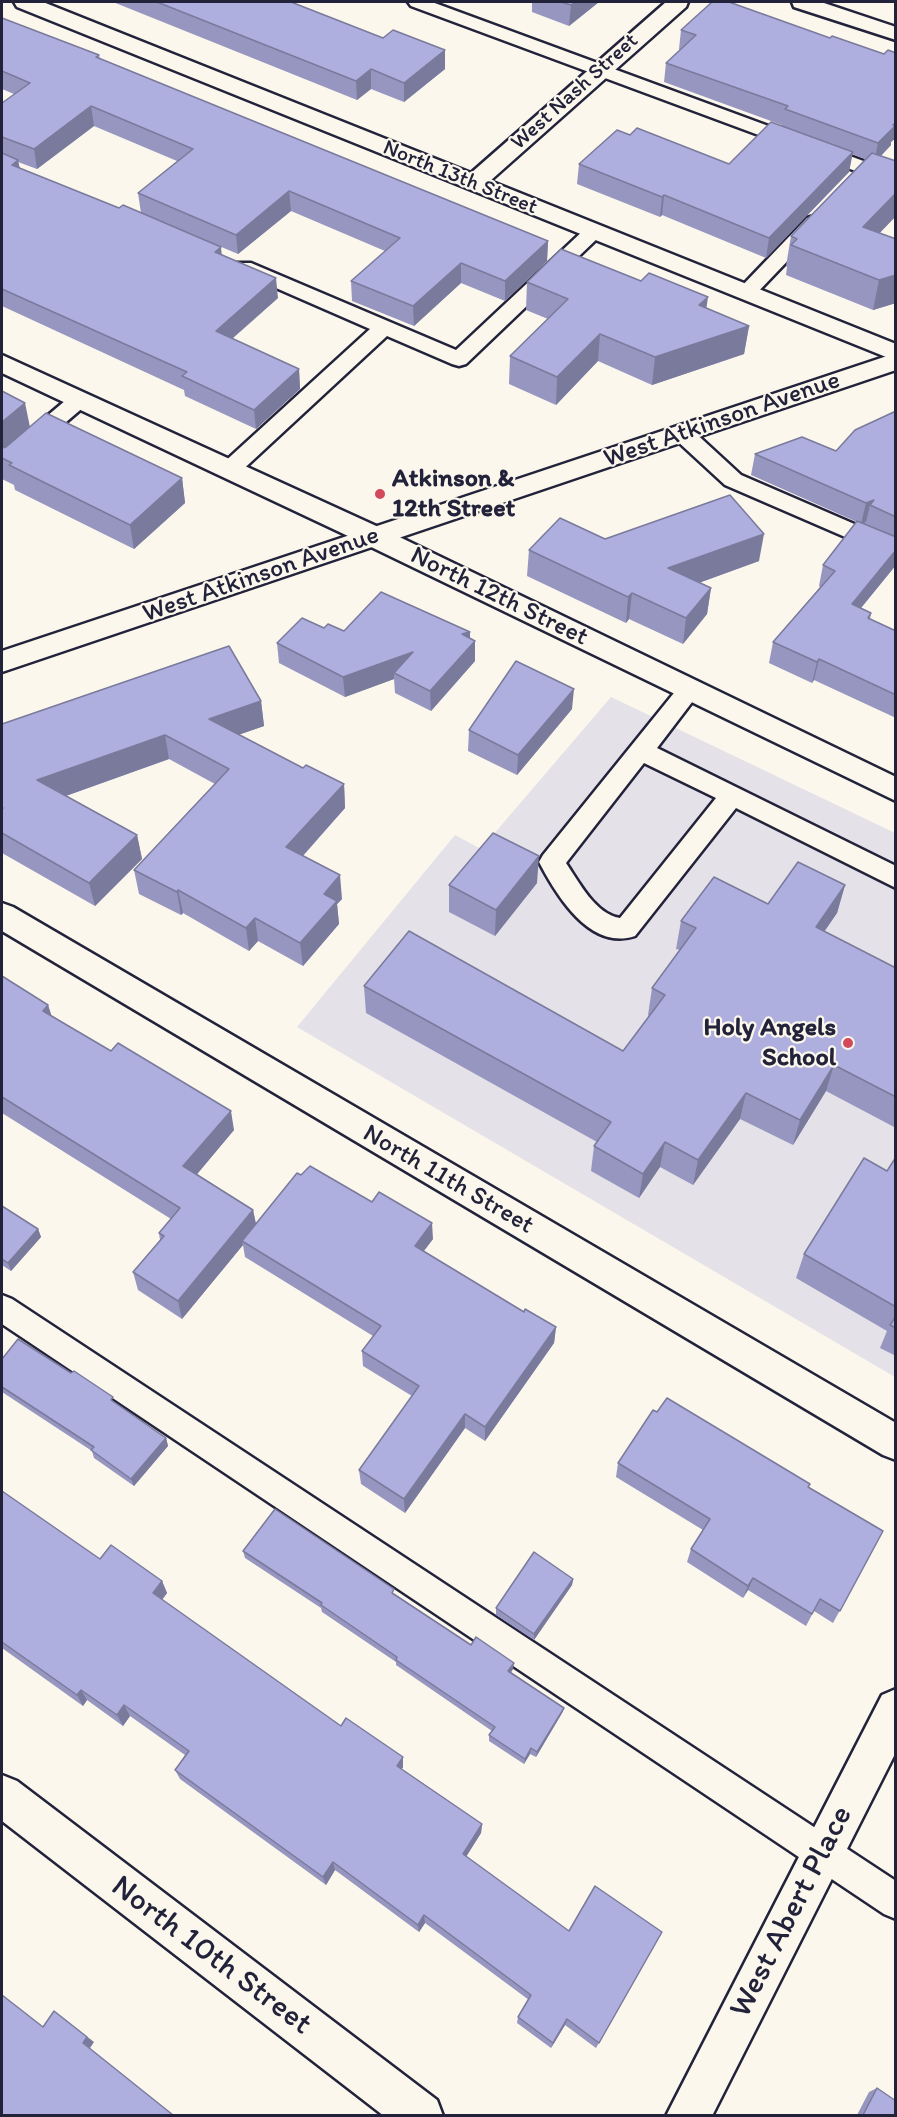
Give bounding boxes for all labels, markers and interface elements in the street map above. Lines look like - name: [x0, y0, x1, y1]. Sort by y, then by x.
- street label: West Nash Street: [506, 28, 644, 156]
- street label: North 13th Street: [379, 135, 541, 221]
- street label: West Atkinson Avenue: [600, 365, 844, 475]
- place label: Atkinson & 12th Street: [392, 463, 515, 524]
- marker: Atkinson & 12th Street: [373, 487, 387, 501]
- street label: West Atkinson Avenue: [139, 520, 383, 630]
- street label: North 12th Street: [405, 540, 593, 654]
- place label: Holy Angels School: [703, 1012, 836, 1074]
- marker: Holy Angels School: [841, 1036, 855, 1050]
- street label: North 11th Street: [357, 1118, 539, 1242]
- street label: West Abert Place: [722, 1800, 862, 2024]
- street label: North 10th Street: [103, 1868, 319, 2044]

